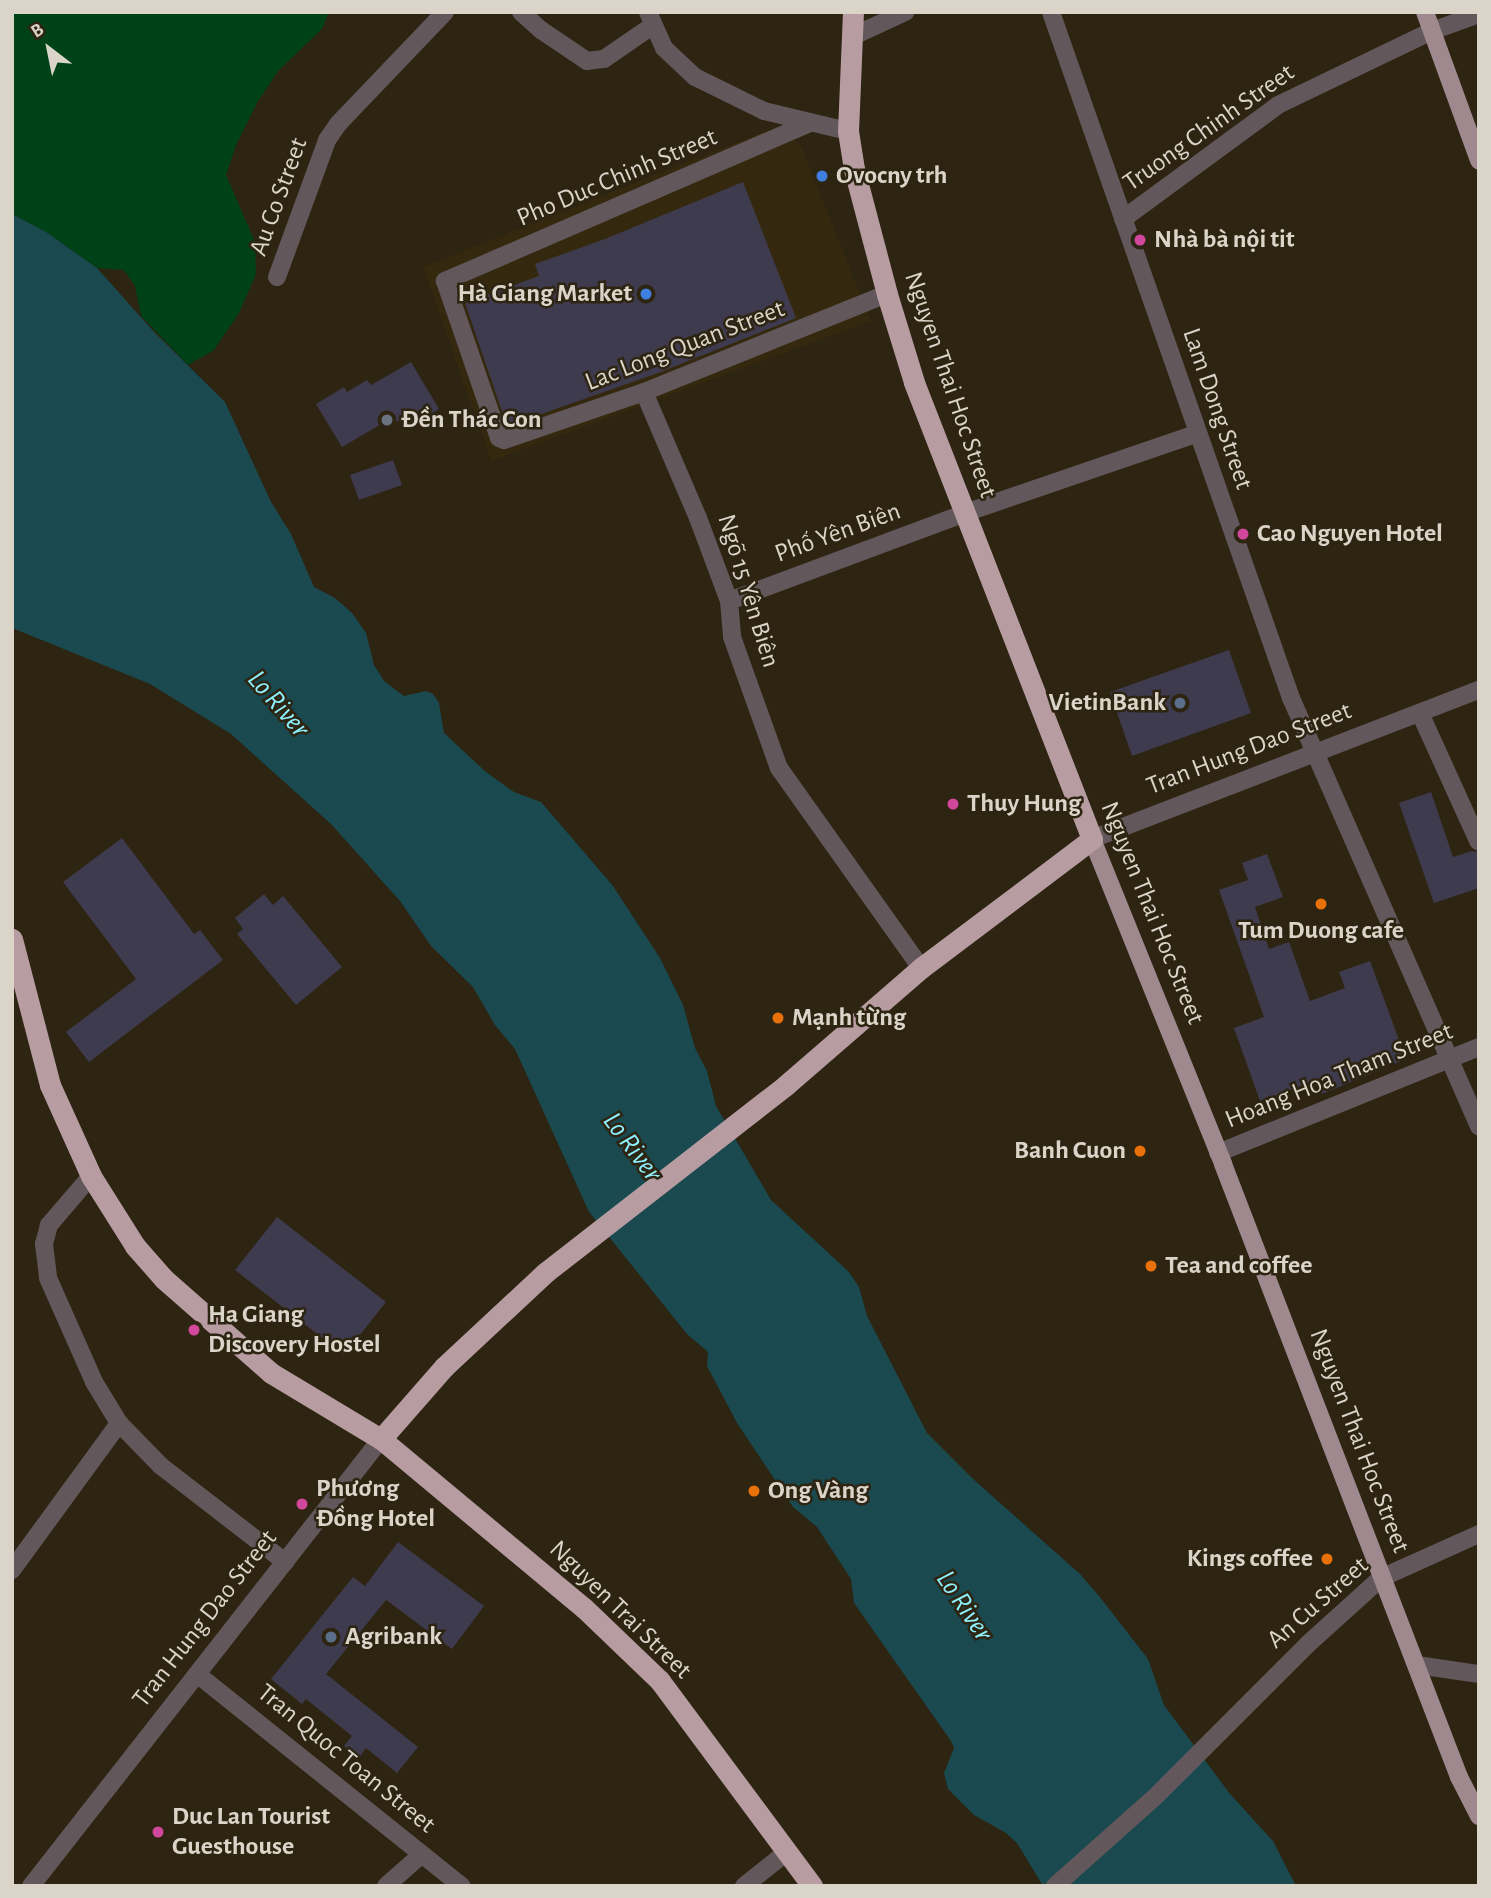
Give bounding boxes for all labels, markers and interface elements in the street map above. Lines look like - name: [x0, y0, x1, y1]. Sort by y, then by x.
- north arrow: [14, 14, 84, 84]
- text: B: [28, 20, 47, 42]
- street label: Truong Chinh Street: [1118, 57, 1300, 199]
- street label: Pho Duc Chinh Street: [512, 122, 722, 234]
- street label: Au Co Street: [243, 134, 315, 260]
- place label: Ovocny trh: [836, 160, 947, 192]
- marker: Ovocny trh: [814, 168, 830, 184]
- place label: Nhà bà nội tit: [1154, 224, 1295, 256]
- marker: Nhà bà nội tit: [1132, 232, 1148, 248]
- street label: Nguyen Thai Hoc Street: [897, 268, 1003, 502]
- place label: Hà Giang Market: [457, 278, 632, 310]
- marker: Hà Giang Market: [638, 286, 654, 302]
- street label: Lac Long Quan Street: [581, 294, 789, 398]
- street label: Lam Dong Street: [1175, 324, 1259, 494]
- place label: Đền Thác Con: [401, 404, 541, 436]
- marker: Đền Thác Con: [379, 412, 395, 428]
- street label: Phố Yên Biên: [771, 496, 905, 570]
- street label: Ngõ 15 Yên Biên: [710, 511, 786, 671]
- place label: Cao Nguyen Hotel: [1257, 518, 1443, 550]
- marker: Cao Nguyen Hotel: [1235, 526, 1251, 542]
- water label: Lo River: [240, 664, 316, 744]
- place label: VietinBank: [1049, 687, 1166, 719]
- marker: VietinBank: [1172, 695, 1188, 711]
- street label: Tran Hung Dao Street: [1142, 696, 1356, 802]
- place label: Thuy Hung: [967, 788, 1081, 820]
- marker: Thuy Hung: [945, 796, 961, 812]
- street label: Nguyen Thai Hoc Street: [1093, 797, 1211, 1029]
- marker: Tum Duong cafe: [1313, 896, 1329, 912]
- place label: Tum Duong cafe: [1238, 915, 1404, 947]
- place label: Mạnh từng: [792, 1002, 906, 1034]
- marker: Mạnh từng: [770, 1010, 786, 1026]
- street label: Hoang Hoa Tham Street: [1221, 1016, 1457, 1136]
- water label: Lo River: [595, 1106, 669, 1188]
- place label: Banh Cuon: [1014, 1135, 1126, 1167]
- marker: Banh Cuon: [1132, 1143, 1148, 1159]
- place label: Tea and coffee: [1165, 1250, 1312, 1282]
- marker: Tea and coffee: [1143, 1258, 1159, 1274]
- place label: Ha Giang Discovery Hostel: [208, 1299, 381, 1360]
- marker: Ha Giang Discovery Hostel: [186, 1322, 202, 1338]
- street label: Nguyen Thai Hoc Street: [1302, 1325, 1416, 1557]
- place label: Phương Đồng Hotel: [316, 1473, 435, 1534]
- place label: Ong Vàng: [768, 1475, 868, 1507]
- marker: Ong Vàng: [746, 1483, 762, 1499]
- marker: Phương Đồng Hotel: [294, 1496, 310, 1512]
- street label: Tran Hung Dao Street: [126, 1524, 284, 1714]
- street label: Nguyen Trai Street: [542, 1534, 698, 1686]
- place label: Kings coffee: [1187, 1543, 1313, 1575]
- street label: An Cu Street: [1261, 1550, 1375, 1656]
- marker: Kings coffee: [1319, 1551, 1335, 1567]
- water label: Lo River: [928, 1564, 1000, 1648]
- place label: Agribank: [345, 1621, 442, 1653]
- marker: Agribank: [323, 1629, 339, 1645]
- street label: Tran Quoc Toan Street: [251, 1678, 441, 1840]
- place label: Duc Lan Tourist Guesthouse: [172, 1801, 330, 1862]
- marker: Duc Lan Tourist Guesthouse: [150, 1824, 166, 1840]

